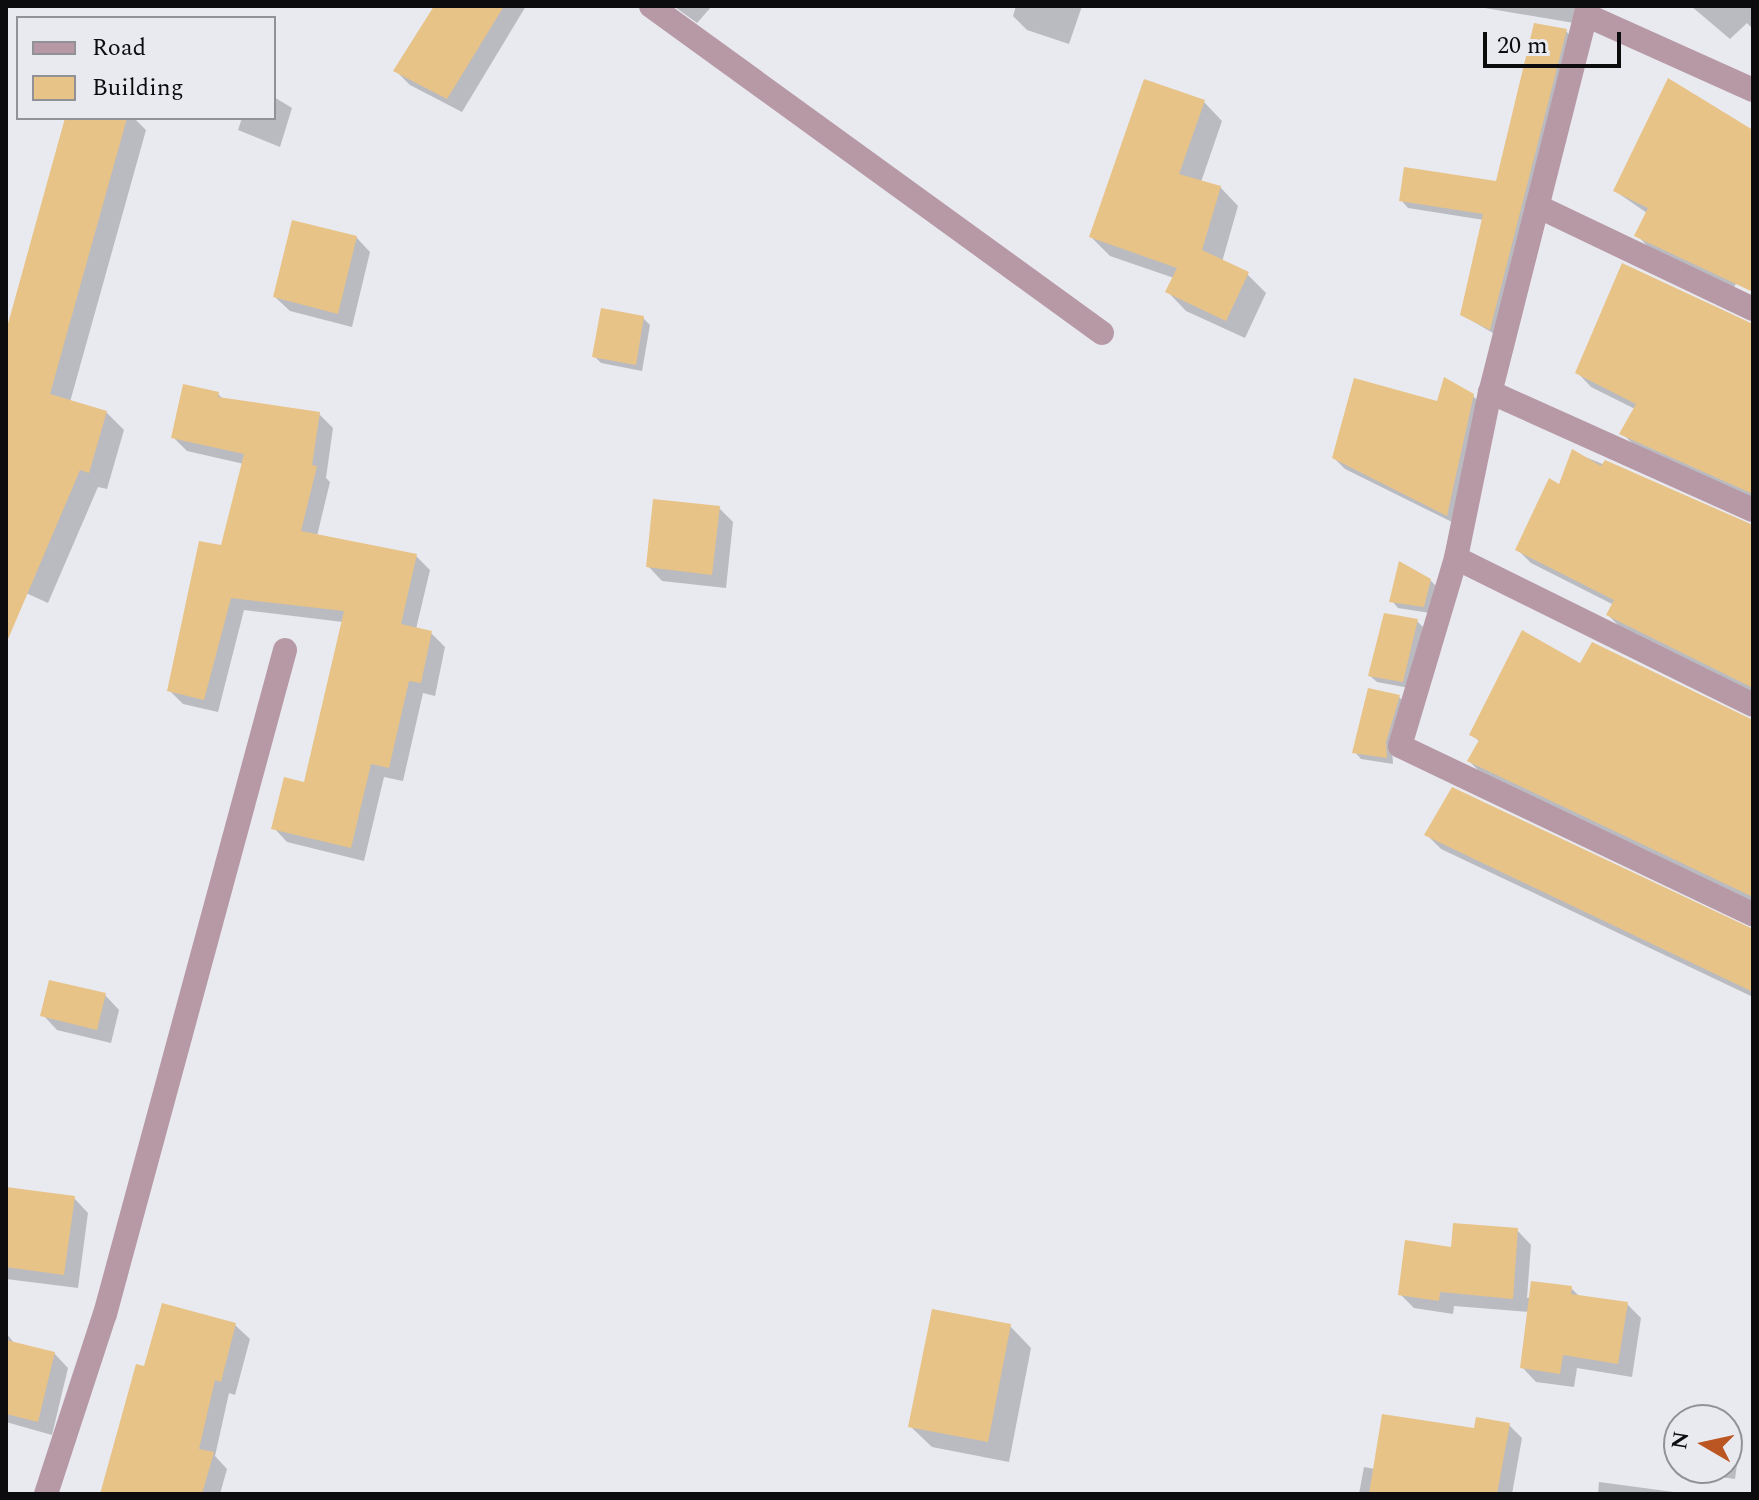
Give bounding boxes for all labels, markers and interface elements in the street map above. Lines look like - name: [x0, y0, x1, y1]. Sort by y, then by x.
- legend: [16, 16, 276, 120]
- scale bar: [1487, 16, 1625, 66]
- text: 20 m: [1497, 28, 1548, 64]
- text: Road: [92, 30, 146, 66]
- text: Building: [92, 70, 184, 106]
- north arrow: [1663, 1404, 1743, 1484]
- text: N: [1663, 1429, 1698, 1452]

